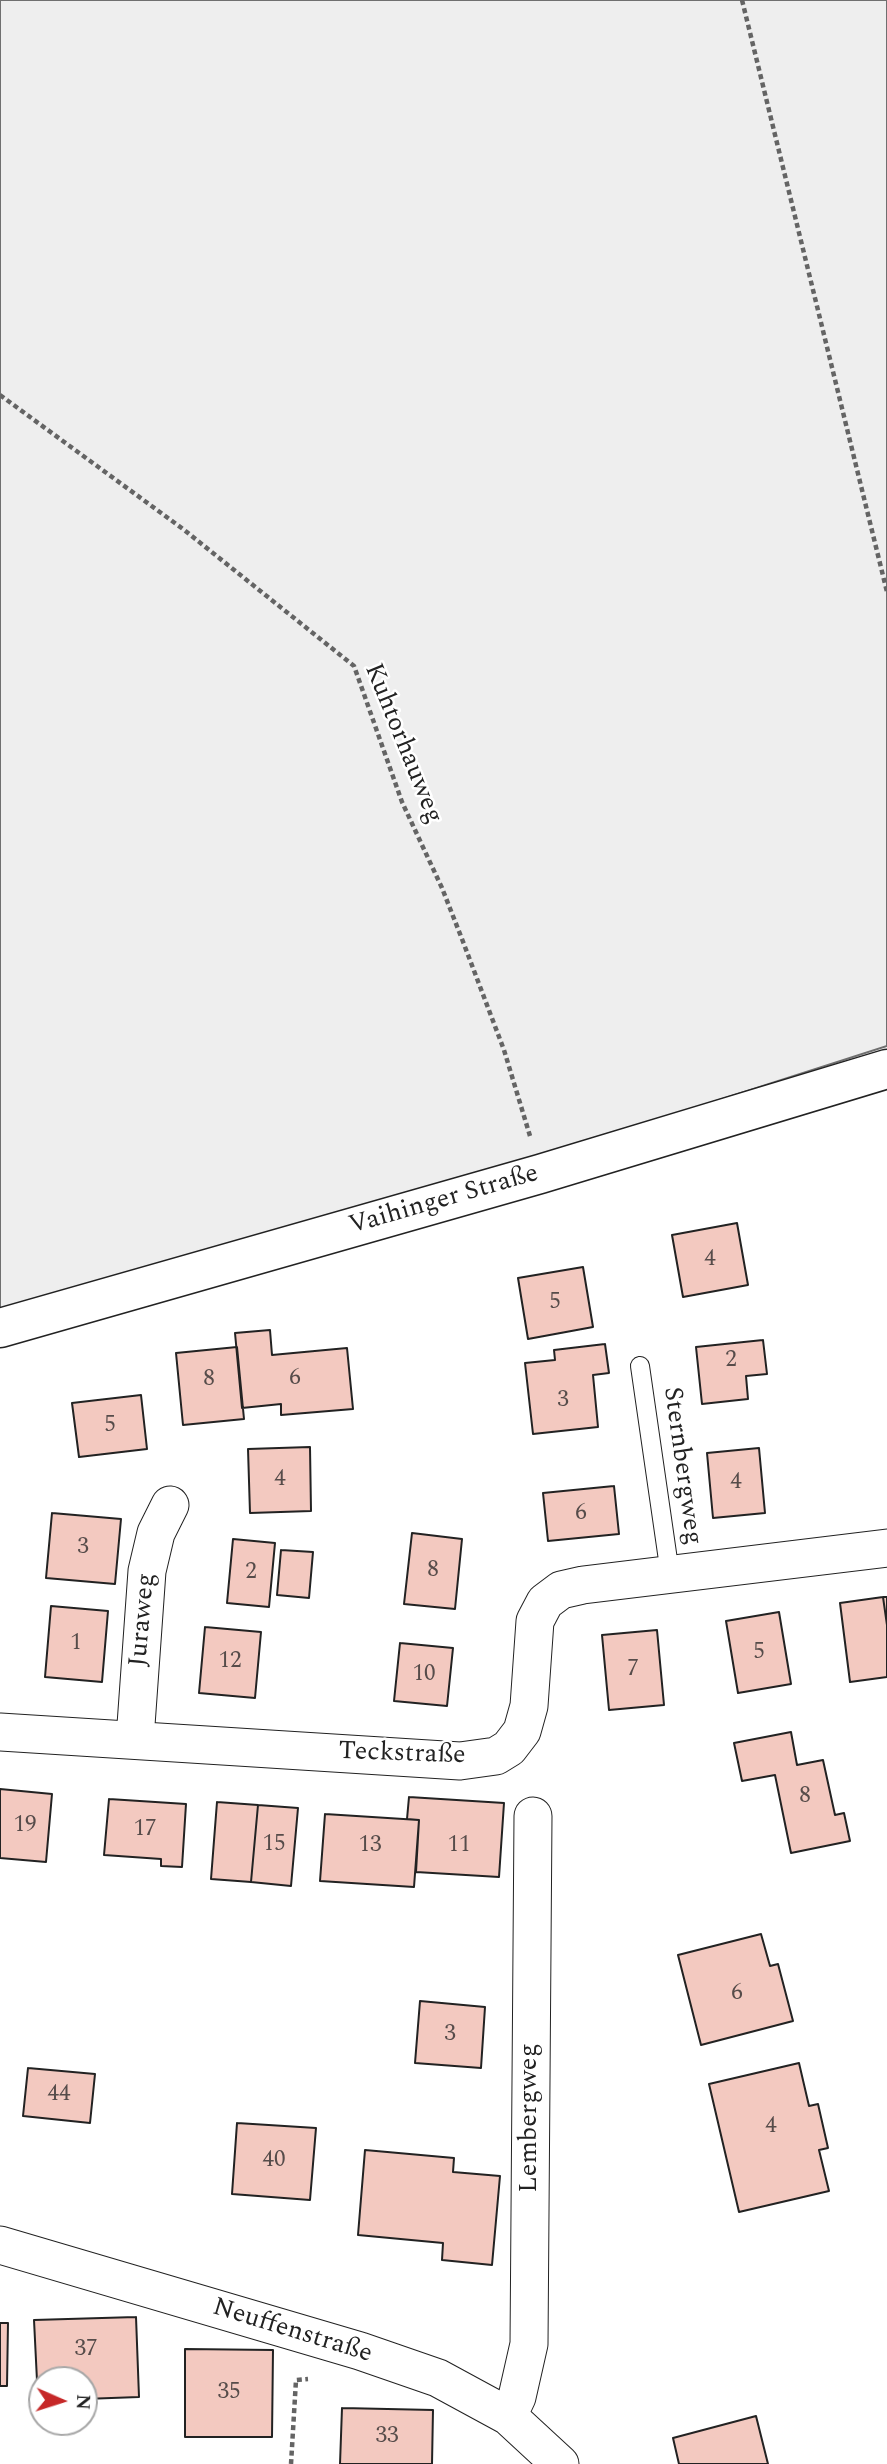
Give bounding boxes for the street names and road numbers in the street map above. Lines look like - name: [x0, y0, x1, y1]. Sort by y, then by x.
- street label: Kuhtorhauweg: [356, 659, 448, 829]
- street label: Vaihinger Straße: [346, 1159, 542, 1243]
- street label: Sternbergweg: [654, 1385, 708, 1547]
- street label: Juraweg: [124, 1572, 164, 1668]
- street label: Teckstraße: [338, 1737, 466, 1773]
- street label: Lembergweg: [515, 2043, 547, 2193]
- street label: Neuffenstraße: [208, 2293, 376, 2371]

